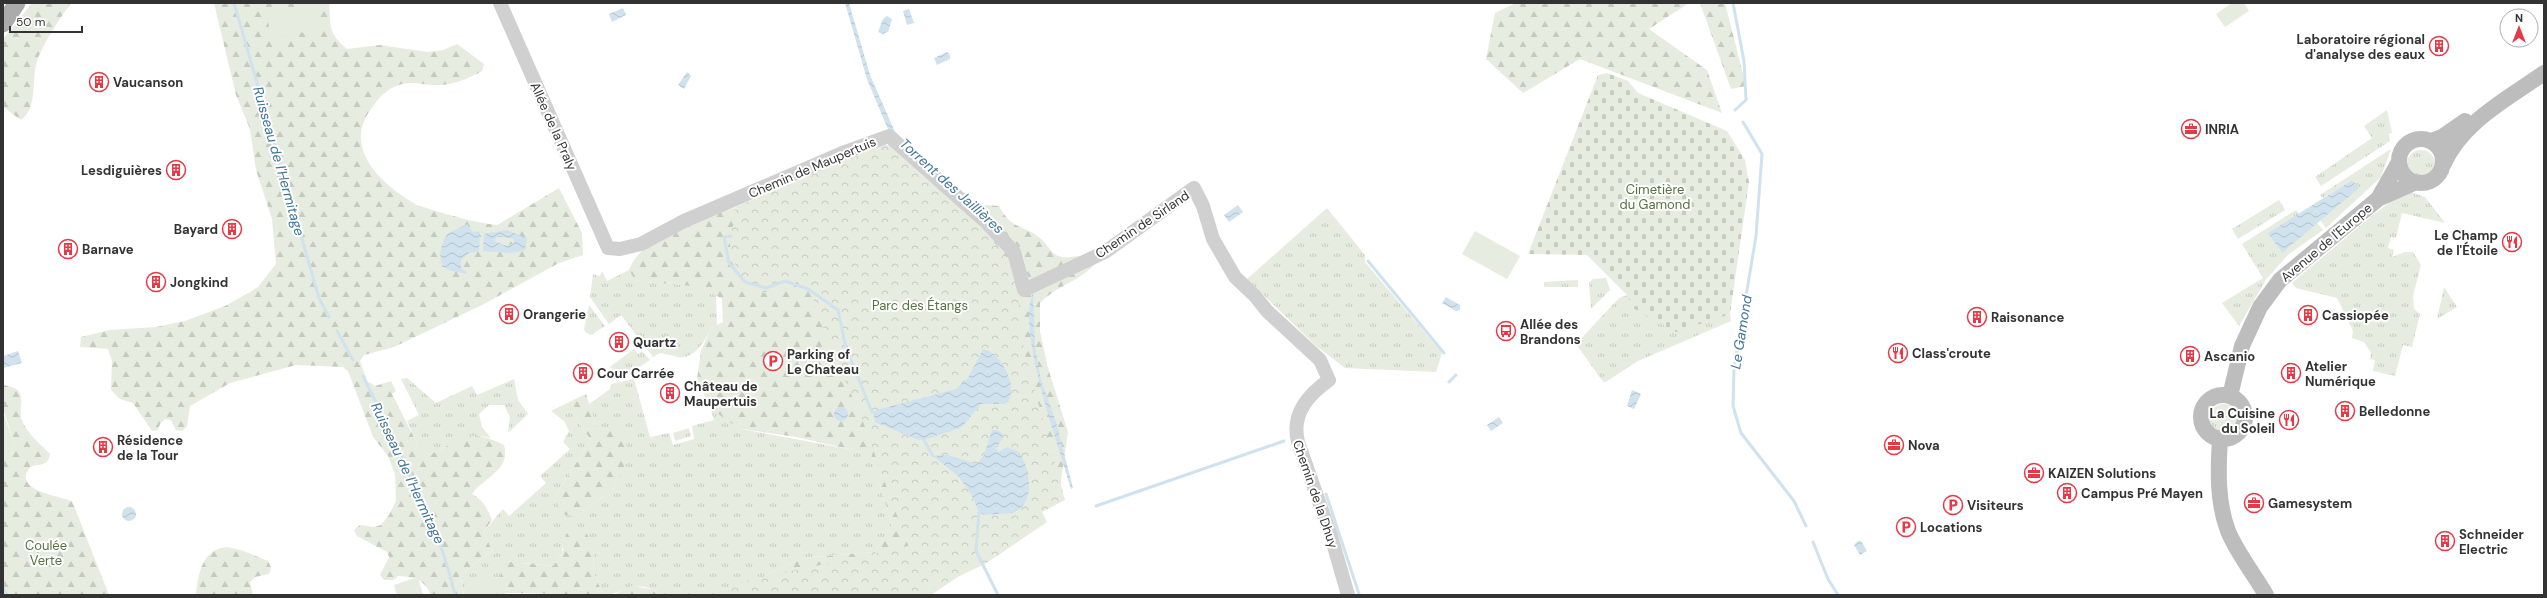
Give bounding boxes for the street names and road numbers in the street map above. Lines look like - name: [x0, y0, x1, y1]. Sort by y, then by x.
- street label: Allée de la Praly: [527, 80, 581, 173]
- street label: Chemin de Maupertuis: [746, 133, 878, 202]
- street label: Chemin de Sirland: [1092, 187, 1193, 262]
- street label: Avenue de l'Europe: [2277, 199, 2376, 286]
- street label: Chemin de la Dhuy: [1289, 438, 1342, 551]

